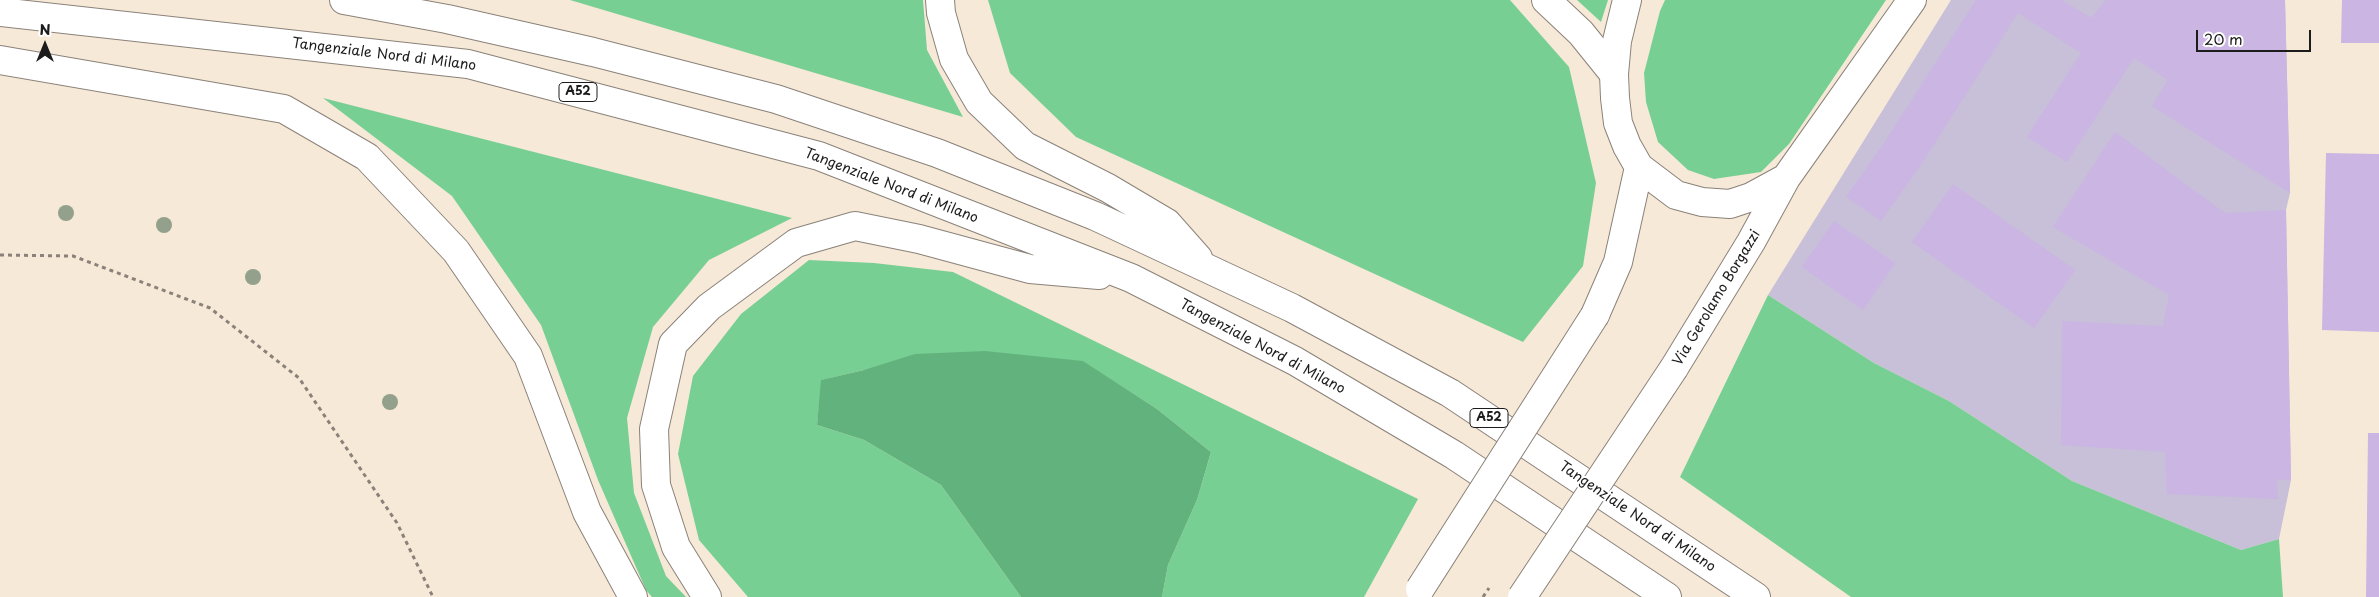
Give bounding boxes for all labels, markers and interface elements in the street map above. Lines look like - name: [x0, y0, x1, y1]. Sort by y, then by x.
- text: N: [39, 19, 51, 40]
- north arrow: [20, 20, 70, 70]
- scale bar: [2199, 20, 2314, 52]
- text: 20 m: [2204, 27, 2243, 50]
- street label: Tangenziale Nord di Milano: [291, 35, 477, 75]
- road number: A52: [559, 82, 597, 101]
- street label: Tangenziale Nord di Milano: [801, 145, 981, 227]
- street label: Via Gerolamo Borgazzi: [1670, 227, 1764, 369]
- street label: Tangenziale Nord di Milano: [1176, 296, 1348, 398]
- road number: A52: [1470, 408, 1508, 428]
- street label: Tangenziale Nord di Milano: [1555, 458, 1719, 576]

